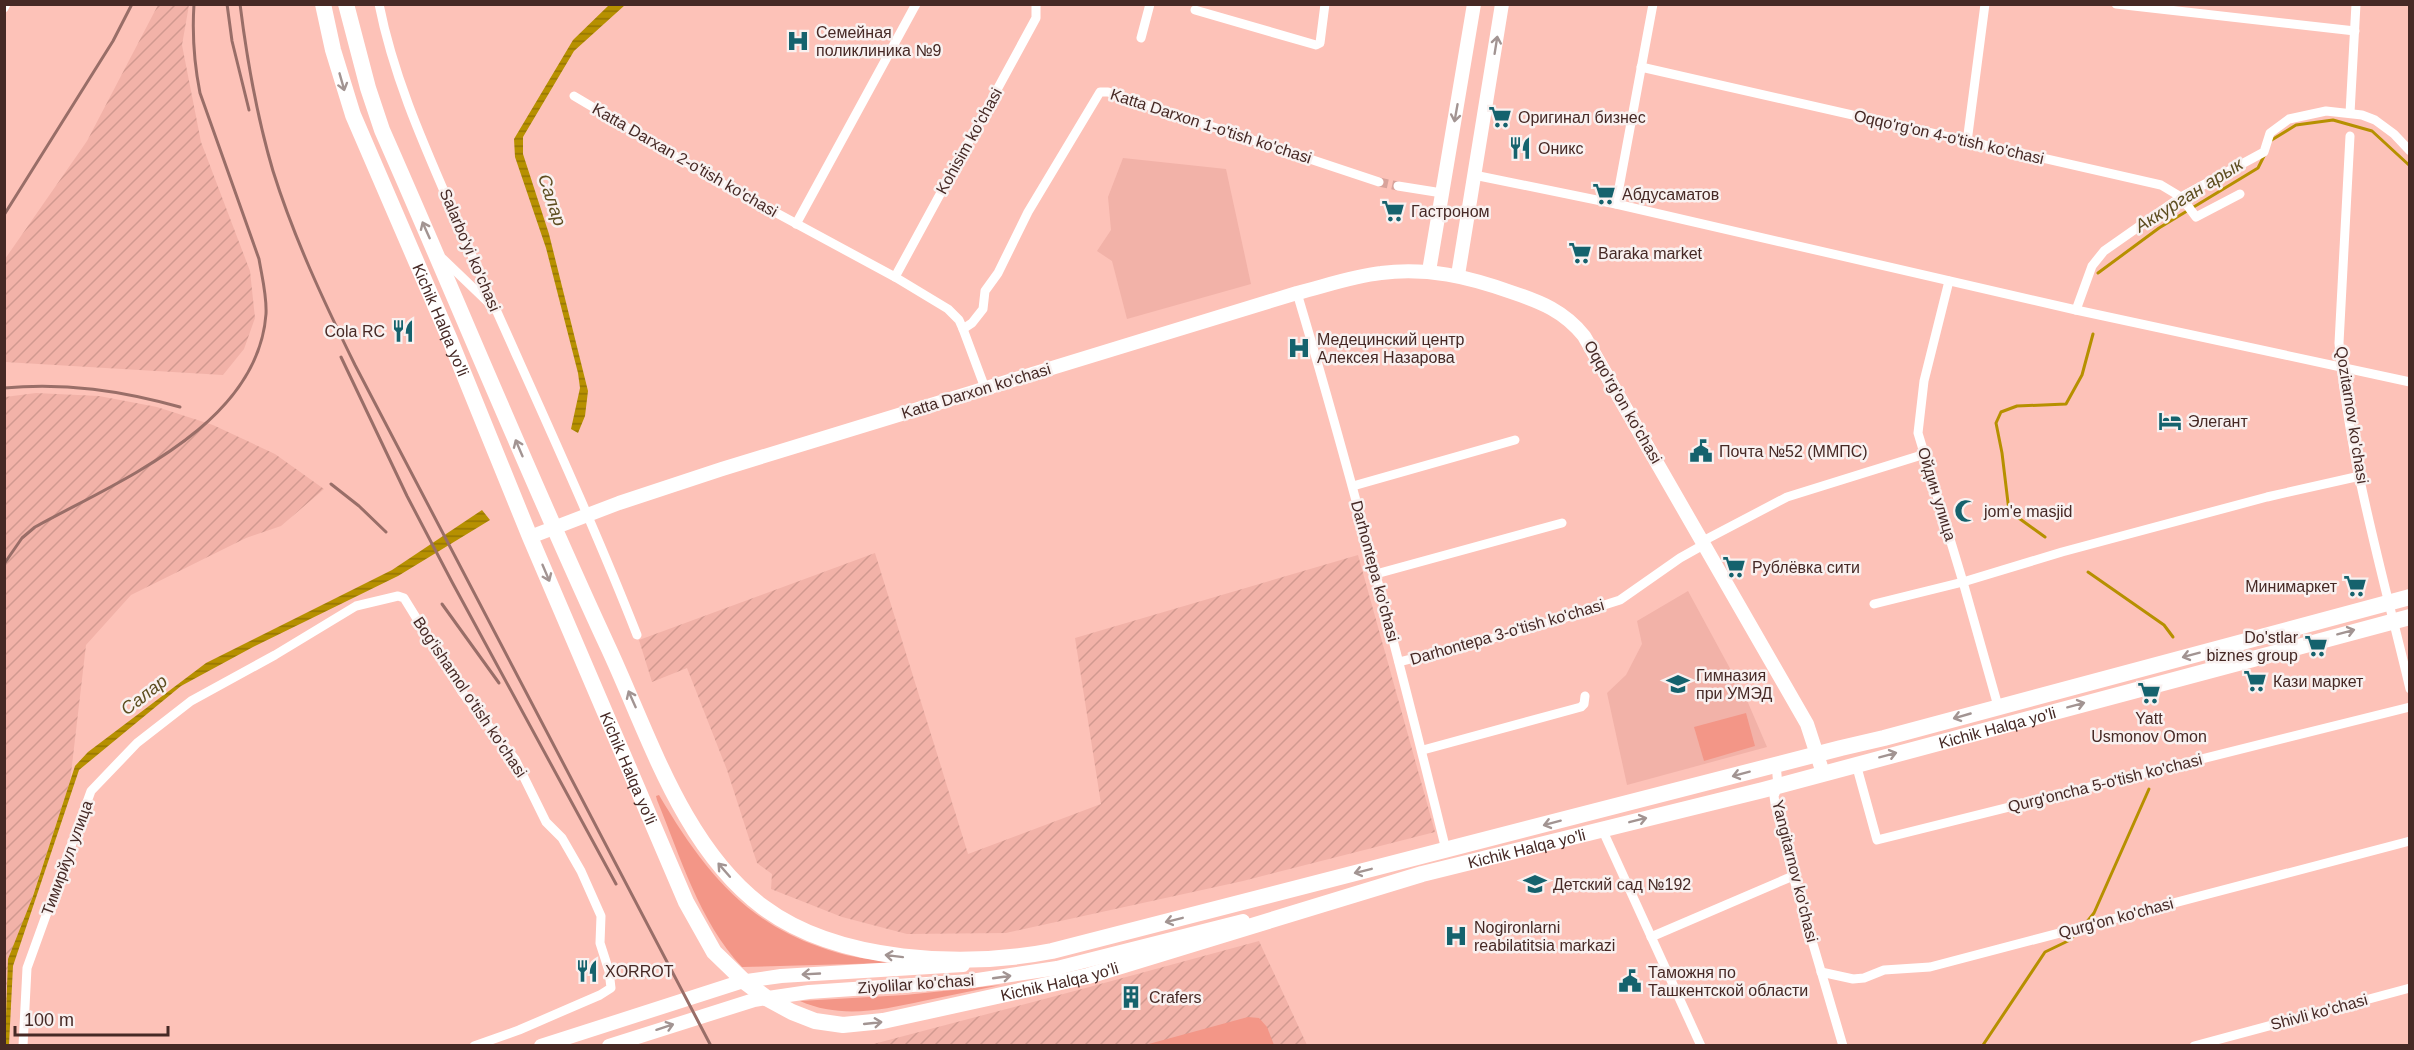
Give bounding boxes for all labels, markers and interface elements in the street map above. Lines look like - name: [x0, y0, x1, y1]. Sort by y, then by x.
- place label: Семейная поликлиника №9: [816, 24, 942, 59]
- hospital icon: Семейная поликлиника №9: [785, 28, 811, 54]
- one-way arrow: [1490, 36, 1501, 56]
- one-way arrow: [337, 72, 348, 91]
- street label: Kohisim ko'chasi: [933, 85, 1005, 197]
- street label: Katta Darxon 1-o'tish ko'chasi: [1108, 85, 1314, 167]
- street label: Katta Darxan 2-o'tish ko'chasi: [590, 100, 780, 220]
- one-way arrow: [1450, 102, 1461, 122]
- supermarket icon: Оригинал бизнес: [1487, 104, 1513, 130]
- street label: Oqqo'rg'on 4-o'tish ko'chasi: [1852, 107, 2046, 167]
- place label: Оригинал бизнес: [1518, 109, 1646, 126]
- restaurant icon: Оникс: [1507, 135, 1533, 161]
- place label: Оникс: [1538, 140, 1583, 157]
- water label: Аккурган арык: [2131, 153, 2248, 237]
- water label: Салар: [534, 172, 570, 228]
- supermarket icon: Абдусаматов: [1591, 181, 1617, 207]
- street label: Salarbo'yi ko'chasi: [436, 186, 504, 314]
- place label: Абдусаматов: [1622, 186, 1719, 203]
- supermarket icon: Гастроном: [1380, 198, 1406, 224]
- place label: Гастроном: [1411, 203, 1490, 220]
- one-way arrow: [420, 222, 431, 240]
- supermarket icon: Baraka market: [1567, 240, 1593, 266]
- place label: Baraka market: [1598, 245, 1703, 262]
- street label: Kichik Halqa yo'li: [410, 261, 472, 379]
- restaurant icon: Cola RC: [390, 318, 416, 344]
- place label: Cola RC: [325, 323, 385, 340]
- place label: Медецинский центр Алексея Назарова: [1317, 331, 1465, 366]
- hospital icon: Медецинский центр Алексея Назарова: [1286, 335, 1312, 361]
- street label: Oqqo'rg'on ko'chasi: [1581, 338, 1665, 466]
- street label: Qozitarnov ko'chasi: [2333, 345, 2371, 485]
- street label: Katta Darxon ko'chasi: [899, 360, 1053, 422]
- hotel icon: Элегант: [2157, 408, 2183, 434]
- place label: Элегант: [2188, 413, 2248, 430]
- public building icon: Почта №52 (ММПС): [1688, 438, 1714, 464]
- one-way arrow: [513, 439, 524, 458]
- place label: Почта №52 (ММПС): [1719, 443, 1868, 460]
- street label: Ойдин улица: [1915, 445, 1959, 543]
- mosque icon: jom'e masjid: [1953, 498, 1979, 524]
- street label: Darhontepa ko'chasi: [1348, 499, 1402, 643]
- place label: jom'e masjid: [1983, 503, 2072, 520]
- supermarket icon: Рублёвка сити: [1721, 554, 1747, 580]
- place label: Рублёвка сити: [1752, 559, 1860, 576]
- one-way arrow: [541, 563, 552, 581]
- supermarket icon: Минимаркет: [2342, 573, 2368, 599]
- place label: Минимаркет: [2245, 578, 2338, 595]
- street label: Darhontepa 3-o'tish ko'chasi: [1408, 596, 1606, 668]
- street label: Bog'ishamol o'tish ko'chasi: [410, 614, 530, 780]
- one-way arrow: [2336, 626, 2355, 638]
- place label: Do'stlar biznes group: [2206, 629, 2299, 664]
- supermarket icon: Do'stlar biznes group: [2303, 633, 2329, 659]
- one-way arrow: [2182, 650, 2201, 661]
- place label: Гимназия при УМЭД: [1696, 667, 1772, 702]
- supermarket icon: Кази маркет: [2242, 668, 2268, 694]
- water label: Салар: [117, 671, 171, 719]
- school or university icon: Гимназия при УМЭД: [1665, 671, 1691, 697]
- place label: Кази маркет: [2273, 673, 2364, 690]
- supermarket icon: Yatt Usmonov Omon: [2136, 680, 2162, 706]
- one-way arrow: [625, 691, 637, 709]
- one-way arrow: [2067, 698, 2086, 710]
- street label: Kichik Halqa yo'li: [1937, 704, 2058, 751]
- street label: Kichik Halqa yo'li: [597, 709, 660, 827]
- place label: Yatt Usmonov Omon: [2091, 710, 2207, 745]
- one-way arrow: [1953, 711, 1972, 722]
- one-way arrow: [1878, 749, 1897, 760]
- street label: Qurg'oncha 5-o'tish ko'chasi: [2006, 751, 2204, 815]
- one-way arrow: [1732, 768, 1751, 780]
- street label: Тимирйул улица: [38, 798, 96, 918]
- street label: Yangitarnov ko'chasi: [1769, 798, 1821, 944]
- one-way arrow: [1629, 813, 1648, 825]
- one-way arrow: [1543, 817, 1562, 829]
- street label: Kichik Halqa yo'li: [1466, 826, 1587, 871]
- one-way arrow: [717, 863, 731, 878]
- one-way arrow: [1354, 866, 1373, 878]
- school or university icon: Детский сад №192: [1522, 871, 1548, 897]
- place label: Детский сад №192: [1553, 876, 1691, 893]
- street label: Qurg'on ko'chasi: [2057, 894, 2175, 942]
- one-way arrow: [1165, 914, 1184, 926]
- place label: Nogironlarni reabilatitsia markazi: [1474, 919, 1615, 954]
- hospital icon: Nogironlarni reabilatitsia markazi: [1443, 923, 1469, 949]
- one-way arrow: [885, 950, 905, 961]
- restaurant icon: XORROT: [574, 958, 600, 984]
- street label: Kichik Halqa yo'li: [999, 959, 1120, 1003]
- place label: XORROT: [605, 963, 674, 980]
- place label: Таможня по Ташкентской области: [1648, 964, 1808, 999]
- public building icon: Таможня по Ташкентской области: [1617, 968, 1643, 994]
- one-way arrow: [802, 969, 822, 980]
- street label: Ziyolilar ko'chasi: [857, 971, 975, 997]
- one-way arrow: [991, 971, 1011, 982]
- building icon: Crafers: [1118, 984, 1144, 1010]
- place label: Crafers: [1149, 989, 1201, 1006]
- street label: Shivli ko'chasi: [2269, 991, 2369, 1033]
- scale bar: [15, 999, 168, 1037]
- text: 100 m: [24, 1010, 74, 1030]
- one-way arrow: [862, 1017, 882, 1028]
- one-way arrow: [655, 1021, 674, 1032]

